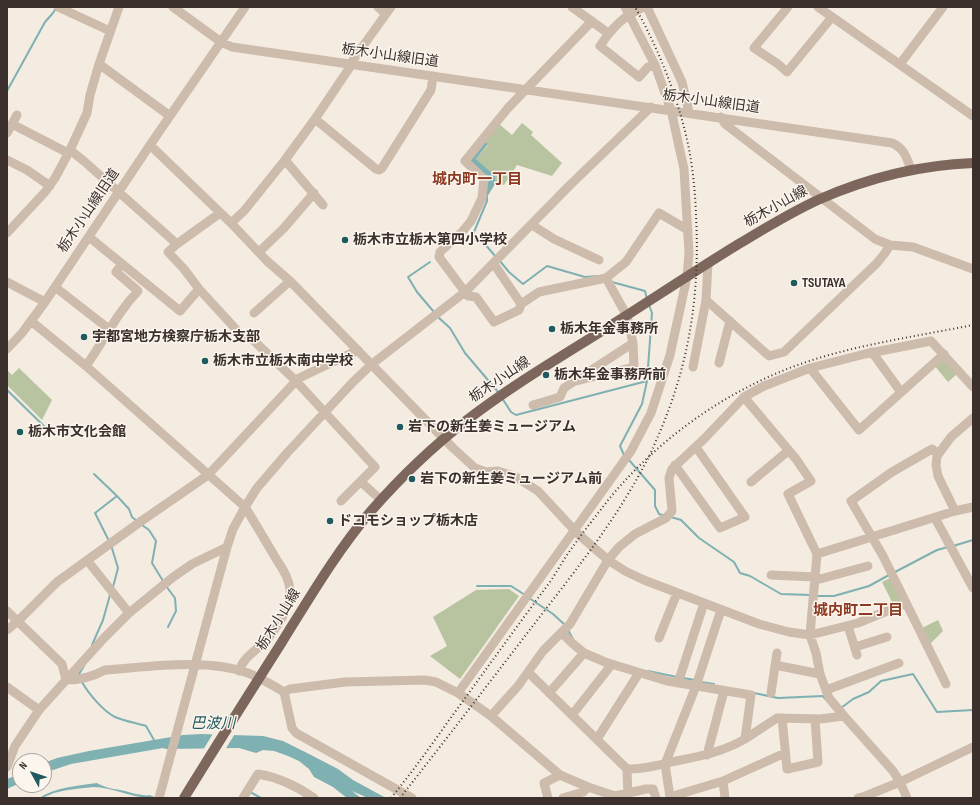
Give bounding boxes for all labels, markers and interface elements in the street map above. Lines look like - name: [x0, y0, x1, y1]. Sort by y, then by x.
- street label: 栃木小山線旧道: [340, 41, 440, 71]
- street label: 栃木小山線旧道: [661, 87, 761, 117]
- street label: 栃木小山線旧道: [55, 166, 123, 256]
- district label: 城内町一丁目: [432, 171, 522, 189]
- street label: 栃木小山線: [741, 183, 811, 231]
- place label: 栃木市立栃木第四小学校: [353, 232, 507, 248]
- marker: 栃木市立栃木第四小学校: [340, 235, 350, 245]
- place label: TSUTAYA: [802, 275, 845, 291]
- marker: TSUTAYA: [789, 278, 799, 288]
- place label: 栃木年金事務所: [560, 321, 658, 337]
- marker: 栃木年金事務所: [547, 324, 557, 334]
- place label: 宇都宮地方検察庁栃木支部: [92, 329, 260, 345]
- marker: 宇都宮地方検察庁栃木支部: [79, 332, 89, 342]
- place label: 栃木市立栃木南中学校: [213, 353, 353, 369]
- street label: 栃木小山線: [466, 353, 534, 407]
- marker: 栃木市立栃木南中学校: [200, 356, 210, 366]
- place label: 栃木年金事務所前: [554, 367, 666, 383]
- marker: 栃木年金事務所前: [541, 370, 551, 380]
- place label: 岩下の新生姜ミュージアム: [408, 419, 576, 435]
- marker: 岩下の新生姜ミュージアム: [395, 422, 405, 432]
- place label: 栃木市文化会館: [28, 424, 126, 440]
- marker: 栃木市文化会館: [15, 427, 25, 437]
- place label: 岩下の新生姜ミュージアム前: [420, 471, 602, 487]
- marker: 岩下の新生姜ミュージアム前: [407, 474, 417, 484]
- place label: ドコモショップ栃木店: [338, 513, 478, 529]
- marker: ドコモショップ栃木店: [325, 516, 335, 526]
- street label: 栃木小山線: [253, 586, 305, 654]
- district label: 城内町二丁目: [813, 602, 903, 620]
- water label: 巴波川: [191, 715, 235, 733]
- north arrow: [12, 753, 52, 793]
- text: N: [16, 759, 30, 772]

